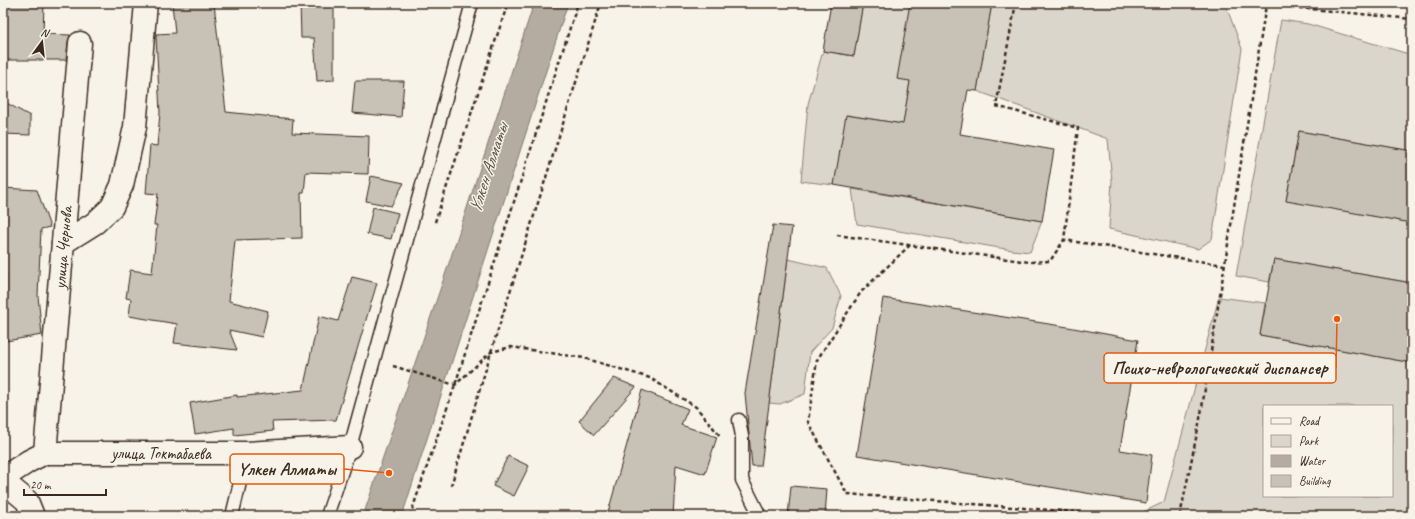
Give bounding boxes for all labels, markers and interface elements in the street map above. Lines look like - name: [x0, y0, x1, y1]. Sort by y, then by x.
- north arrow: [22, 22, 62, 62]
- text: N: [39, 25, 52, 41]
- water label: Үлкен Алматы: [463, 117, 514, 215]
- street label: улица Чернова: [48, 204, 77, 291]
- callout: Психо-неврологический диспансер: [1104, 353, 1336, 383]
- text: Психо-неврологический диспансер: [1112, 357, 1329, 379]
- legend: [1263, 405, 1393, 497]
- text: Road: [1299, 413, 1321, 429]
- text: Park: [1299, 433, 1320, 449]
- street label: улица Токтабаева: [110, 443, 212, 464]
- text: Water: [1299, 453, 1327, 469]
- callout: Үлкен Алматы: [230, 454, 344, 484]
- text: Үлкен Алматы: [238, 458, 338, 480]
- scale bar: [24, 471, 106, 497]
- text: Building: [1299, 473, 1331, 489]
- text: 20 m: [30, 477, 52, 493]

